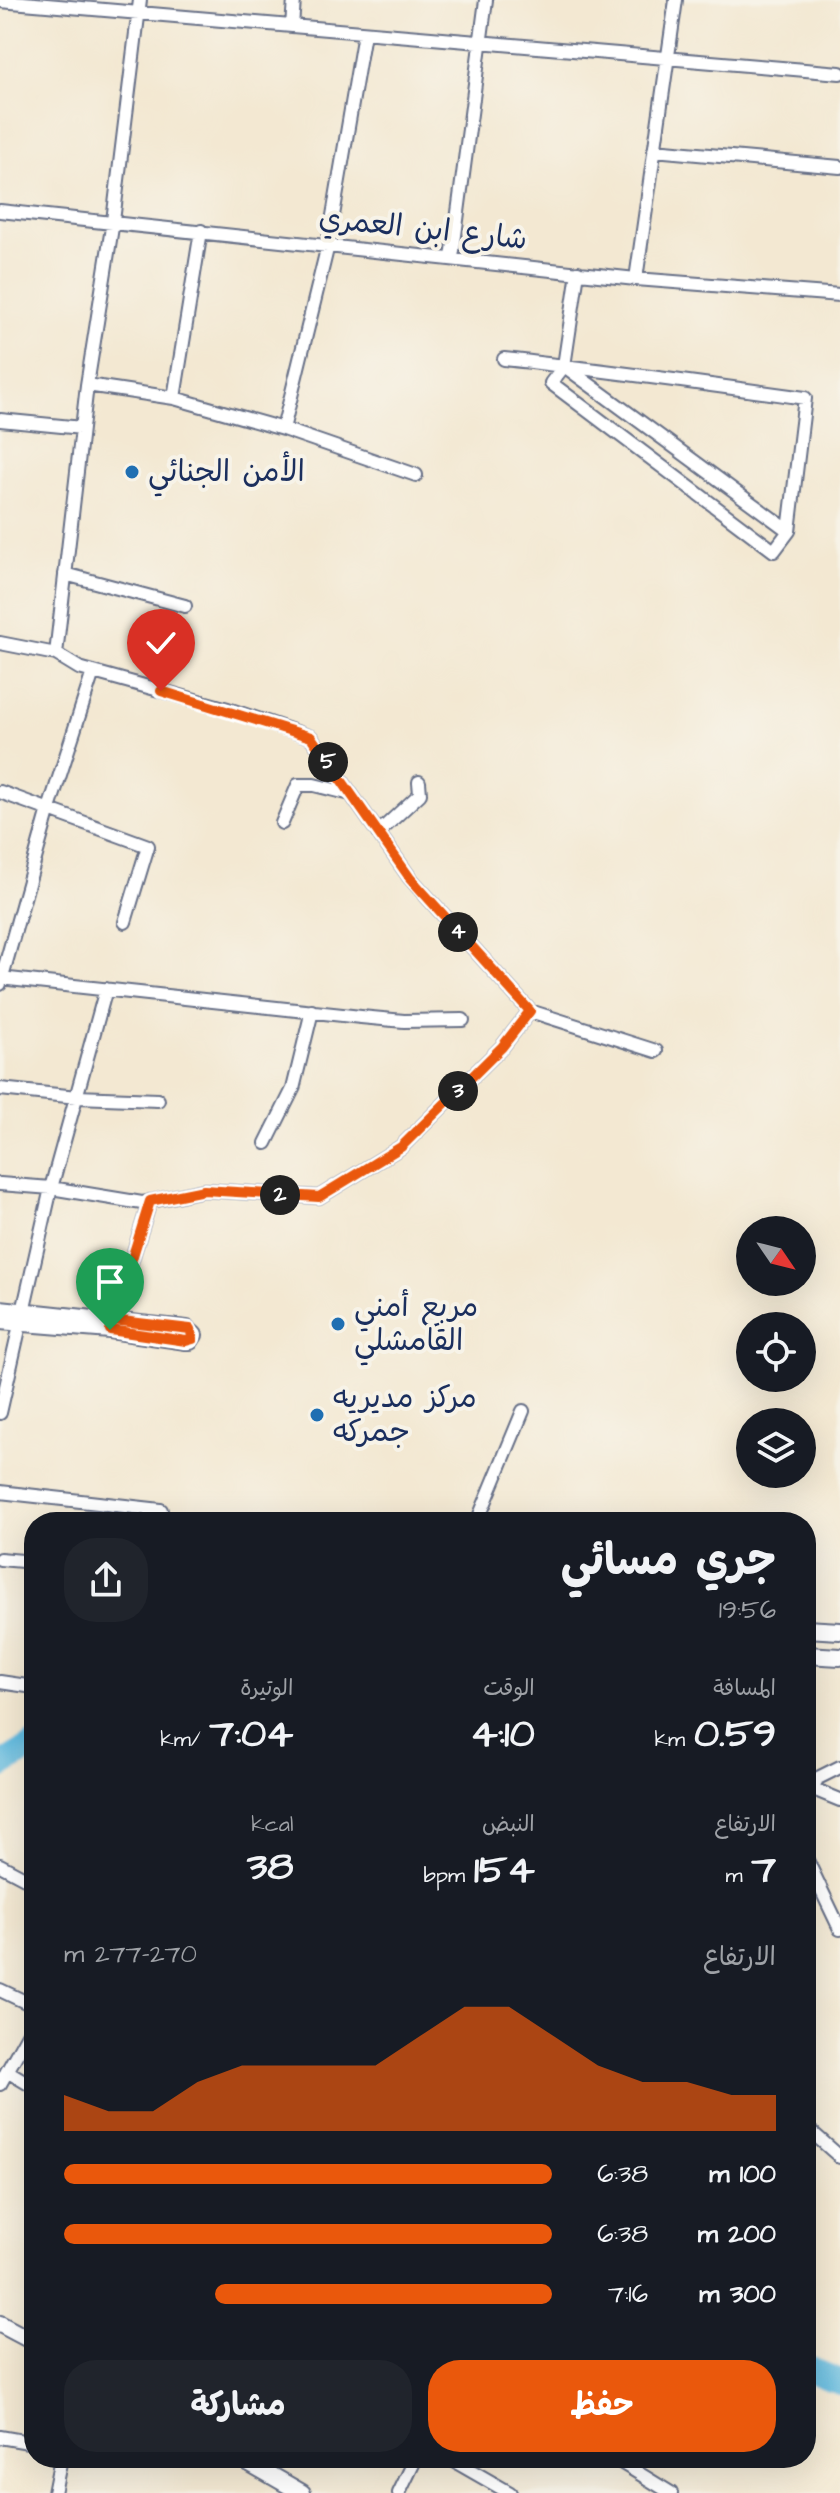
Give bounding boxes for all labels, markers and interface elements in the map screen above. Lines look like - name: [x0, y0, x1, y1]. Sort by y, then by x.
- street label: شارع ابن العمري: [317, 197, 529, 261]
- place label: الأمن الجنائي: [148, 451, 305, 497]
- marker: الأمن الجنائي: [123, 463, 141, 481]
- pin: [127, 609, 195, 691]
- icon: check: [139, 621, 183, 665]
- pin: 5: [308, 742, 348, 782]
- text: 5: [320, 746, 336, 777]
- pin: 4: [438, 912, 478, 952]
- text: 4: [451, 916, 465, 947]
- pin: 3: [438, 1071, 478, 1111]
- text: 3: [452, 1075, 464, 1106]
- pin: 2: [260, 1175, 300, 1215]
- text: 2: [274, 1179, 286, 1210]
- north arrow: [736, 1216, 816, 1296]
- map controls: [736, 1216, 816, 1488]
- pin: [76, 1248, 144, 1330]
- icon: arrive: [88, 1260, 132, 1304]
- place label: مربع أمني القامشلي: [354, 1286, 478, 1366]
- button: locate: [736, 1312, 816, 1392]
- marker: مربع أمني القامشلي: [329, 1315, 347, 1333]
- place label: مركز مديريه جمركه: [333, 1377, 477, 1453]
- marker: مركز مديريه جمركه: [308, 1406, 326, 1424]
- button: layers: [736, 1408, 816, 1488]
- text: جري مسائي: [561, 1531, 776, 1592]
- button: share: [64, 1538, 148, 1622]
- text: 19:56: [719, 1592, 776, 1628]
- text: الوتيرة: [240, 1673, 293, 1704]
- text: الوقت: [483, 1673, 535, 1704]
- text: المسافة: [713, 1673, 776, 1704]
- text: 7:04: [210, 1707, 293, 1762]
- text: 4:10: [470, 1707, 535, 1762]
- text: 0.59: [694, 1707, 776, 1762]
- text: /km: [160, 1724, 210, 1755]
- text: km: [655, 1724, 694, 1755]
- text: kcal: [251, 1809, 293, 1840]
- text: النبض: [482, 1809, 535, 1840]
- text: الارتفاع: [714, 1809, 776, 1840]
- text: 38: [247, 1840, 293, 1895]
- text: 154: [474, 1843, 535, 1898]
- text: 7: [751, 1843, 776, 1898]
- text: bpm: [423, 1860, 474, 1891]
- text: m: [725, 1860, 751, 1891]
- text: 270–277 m: [64, 1936, 197, 1972]
- text: الارتفاع: [703, 1939, 776, 1975]
- text: 6:38: [597, 2156, 648, 2192]
- text: 100 m: [709, 2156, 776, 2192]
- text: 6:38: [597, 2216, 648, 2252]
- text: 200 m: [698, 2216, 776, 2252]
- text: 7:16: [608, 2276, 648, 2312]
- text: 300 m: [699, 2276, 776, 2312]
- button: مشاركة: [64, 2360, 412, 2452]
- button: حفظ: [428, 2360, 776, 2452]

